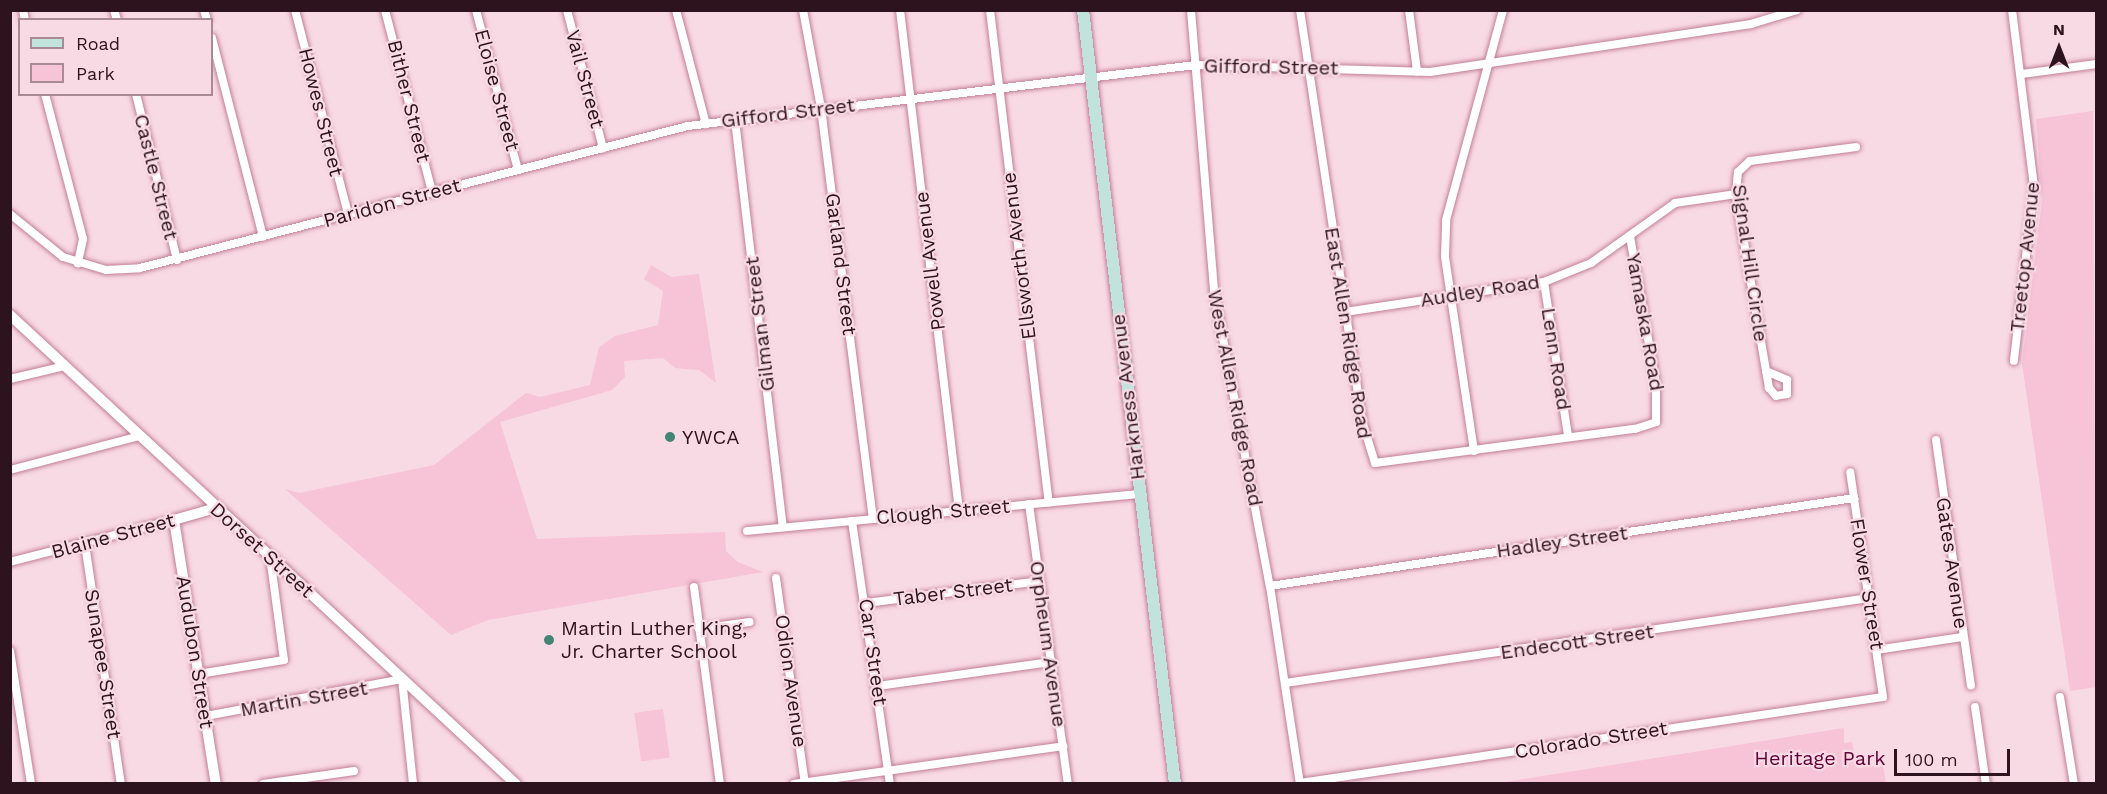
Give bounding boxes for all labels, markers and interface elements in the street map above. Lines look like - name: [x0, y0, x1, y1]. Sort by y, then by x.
- legend: [18, 18, 213, 96]
- north arrow: [2029, 18, 2089, 78]
- text: N: [2053, 20, 2065, 39]
- street label: Eloise Street: [469, 26, 525, 154]
- street label: Vail Street: [560, 27, 610, 131]
- text: Road: [76, 33, 120, 54]
- street label: Bither Street: [382, 37, 436, 165]
- street label: Howes Street: [293, 45, 349, 179]
- street label: Gifford Street: [1203, 54, 1339, 80]
- text: Park: [76, 63, 115, 84]
- street label: Gifford Street: [720, 93, 856, 133]
- street label: Castle Street: [129, 112, 183, 242]
- street label: Ellsworth Avenue: [997, 171, 1041, 341]
- street label: Paridon Street: [321, 173, 463, 233]
- street label: Treetop Avenue: [2005, 180, 2045, 334]
- street label: Signal Hill Circle: [1727, 182, 1773, 344]
- street label: Powell Avenue: [909, 189, 951, 333]
- street label: Garland Street: [820, 191, 862, 337]
- street label: East Allen Ridge Road: [1319, 225, 1377, 441]
- street label: Yamaska Road: [1621, 251, 1669, 393]
- street label: Gilman Street: [740, 255, 780, 393]
- street label: Audley Road: [1418, 270, 1542, 312]
- street label: West Allen Ridge Road: [1202, 287, 1268, 509]
- street label: Lenn Road: [1536, 306, 1576, 412]
- street label: Harkness Avenue: [1106, 312, 1150, 482]
- place label: YWCA: [682, 425, 739, 449]
- marker: YWCA: [663, 430, 677, 444]
- street label: Clough Street: [875, 494, 1011, 530]
- street label: Gates Avenue: [1931, 495, 1973, 631]
- street label: Dorset Street: [205, 497, 319, 603]
- street label: Blaine Street: [49, 508, 177, 564]
- street label: Flower Street: [1845, 516, 1889, 652]
- street label: Hadley Street: [1495, 521, 1629, 563]
- street label: Orpheum Avenue: [1024, 559, 1072, 729]
- street label: Taber Street: [892, 573, 1014, 611]
- street label: Audubon Street: [171, 574, 219, 730]
- street label: Sunapee Street: [79, 587, 127, 741]
- street label: Carr Street: [854, 597, 892, 707]
- street label: Odion Avenue: [770, 613, 812, 749]
- place label: Martin Luther King, Jr. Charter School: [561, 616, 748, 663]
- street label: Endecott Street: [1499, 619, 1655, 665]
- marker: Martin Luther King, Jr. Charter School: [542, 633, 556, 647]
- street label: Martin Street: [238, 676, 370, 722]
- street label: Colorado Street: [1513, 716, 1669, 764]
- scale bar: [1897, 737, 2012, 775]
- park label: Heritage Park: [1754, 746, 1886, 770]
- text: 100 m: [1905, 749, 1958, 770]

